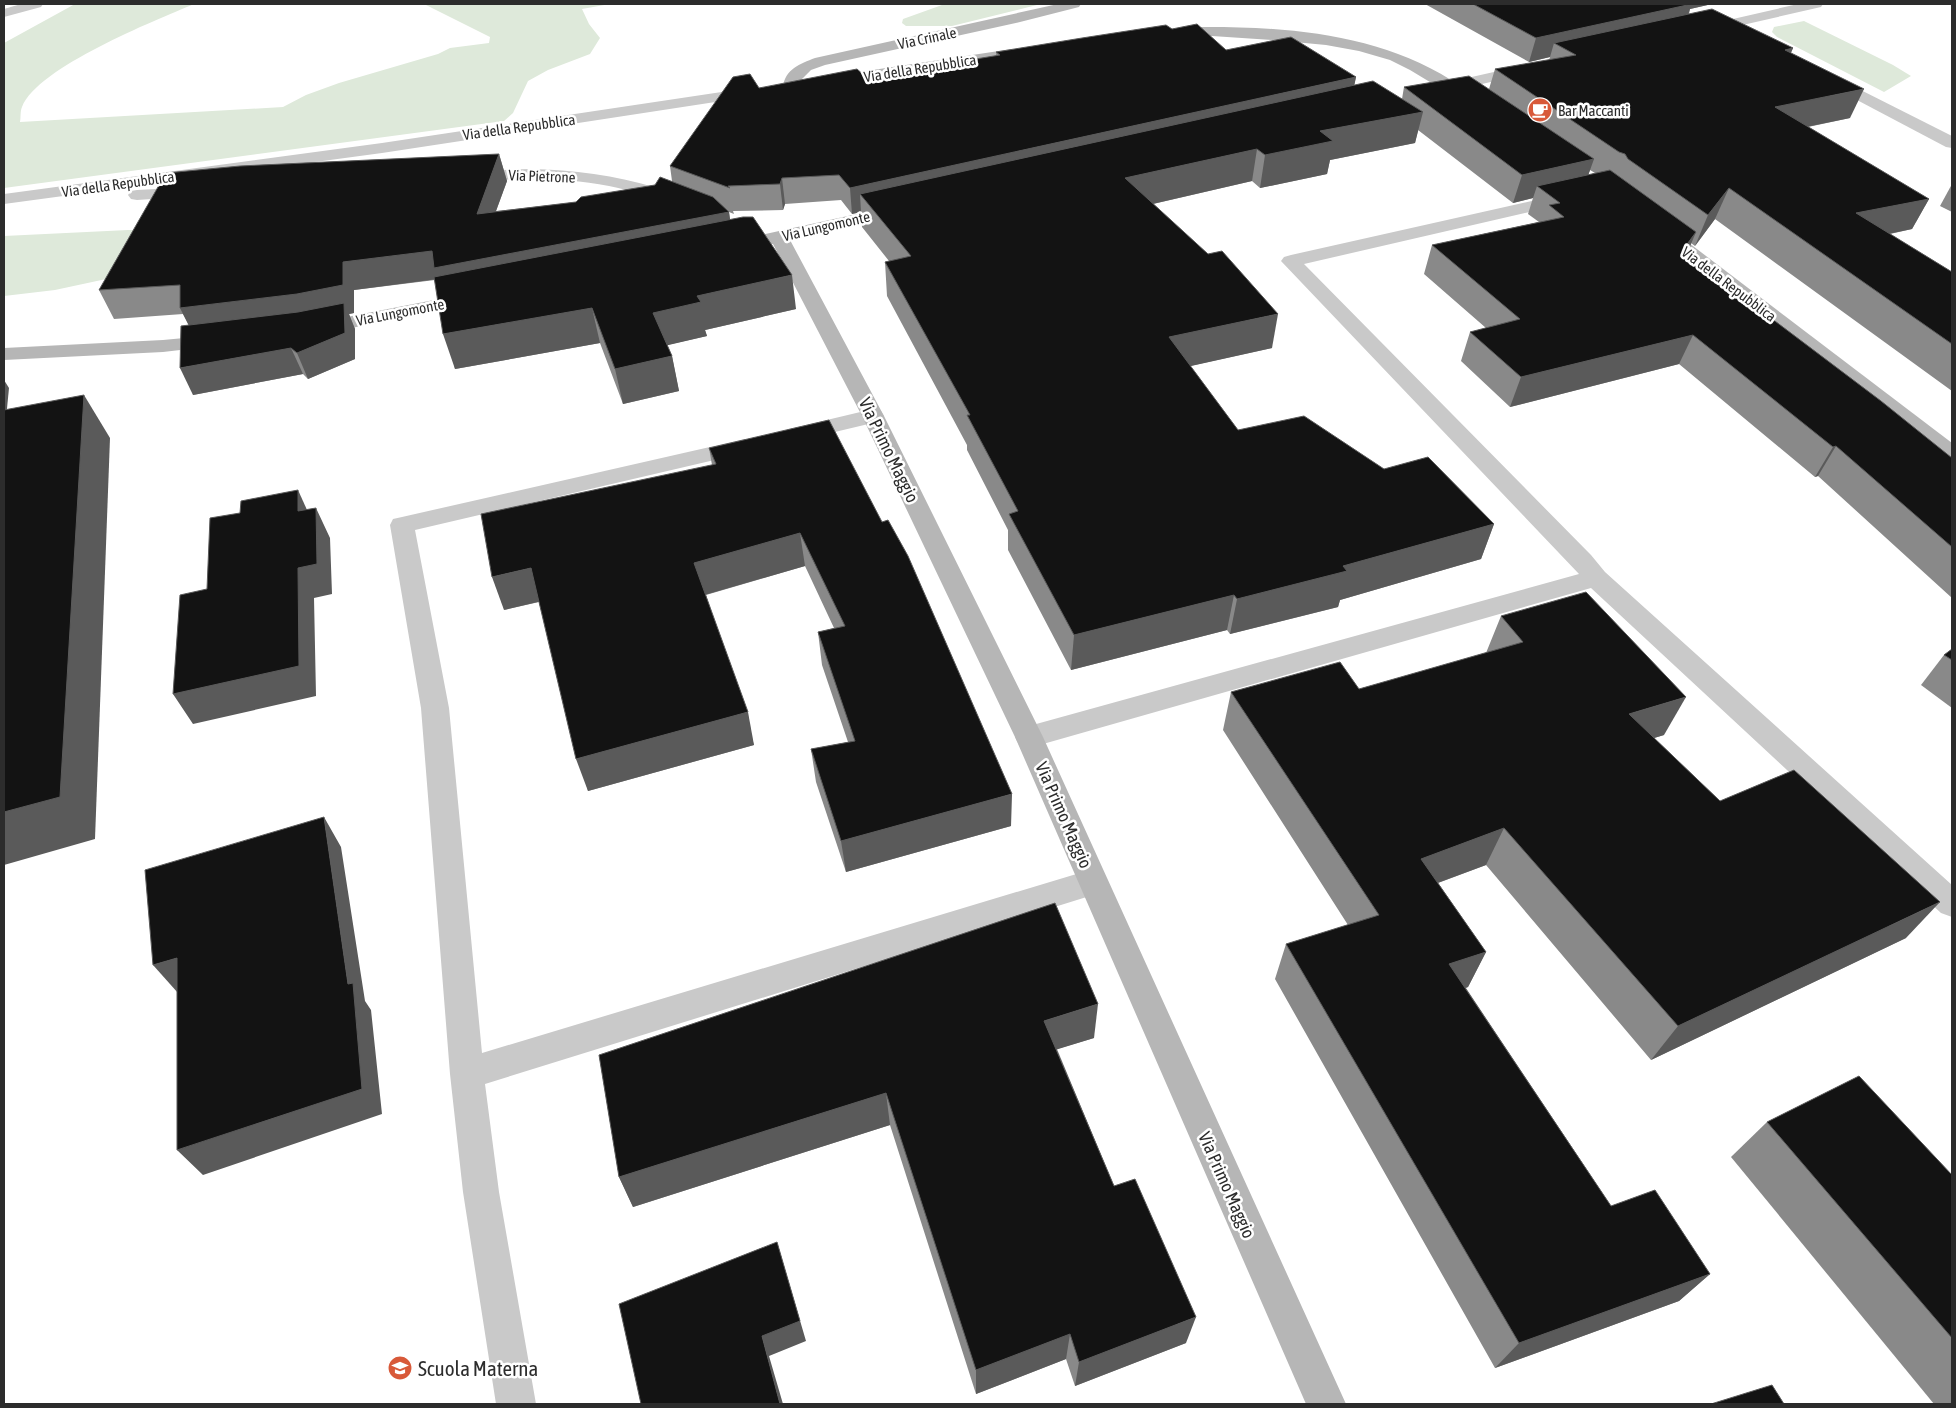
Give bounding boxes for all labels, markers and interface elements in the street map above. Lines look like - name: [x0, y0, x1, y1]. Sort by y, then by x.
- street label: Via Crinale: [896, 23, 958, 52]
- street label: Via della Repubblica: [863, 51, 977, 85]
- cafe icon: Bar Maccanti: [1527, 97, 1553, 123]
- place label: Bar Maccanti: [1558, 102, 1629, 119]
- street label: Via della Repubblica: [462, 111, 576, 143]
- street label: Via Pietrone: [508, 166, 576, 186]
- street label: Via della Repubblica: [61, 168, 175, 200]
- street label: Via Lungomonte: [781, 208, 872, 244]
- street label: Via della Repubblica: [1679, 243, 1779, 325]
- street label: Via Lungomonte: [354, 295, 446, 329]
- street label: Via Primo Maggio: [855, 394, 923, 506]
- street label: Via Primo Maggio: [1031, 759, 1097, 871]
- street label: Via Primo Maggio: [1194, 1129, 1260, 1241]
- school or university icon: Scuola Materna: [387, 1355, 413, 1381]
- place label: Scuola Materna: [418, 1356, 538, 1380]

